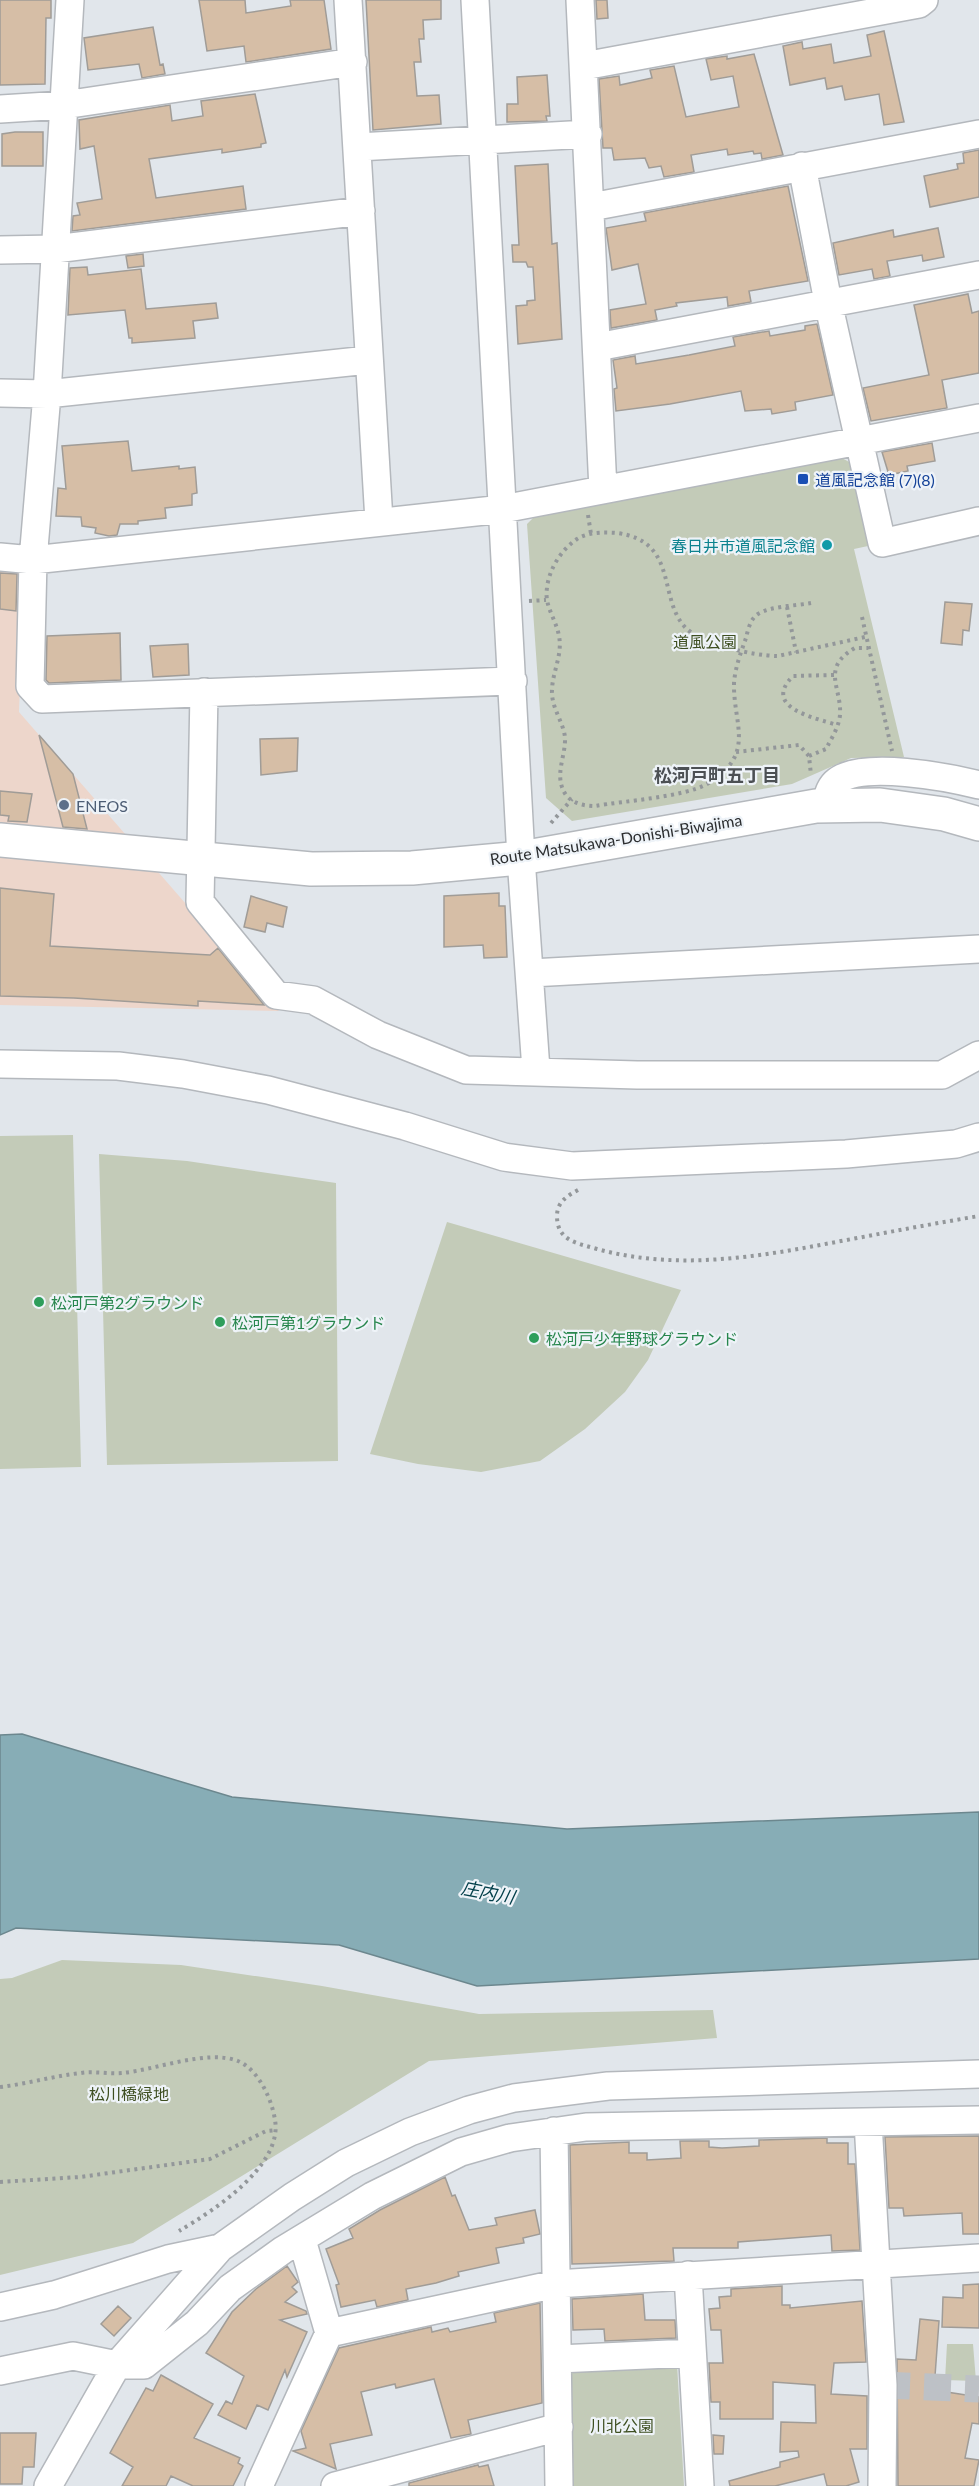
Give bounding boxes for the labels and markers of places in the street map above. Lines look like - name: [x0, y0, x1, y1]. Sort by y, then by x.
- place label: 道風記念館 (7)(8): [815, 470, 935, 489]
- marker: 道風記念館 (7)(8): [796, 472, 810, 486]
- place label: 春日井市道風記念館: [671, 536, 815, 555]
- marker: 春日井市道風記念館: [820, 538, 834, 552]
- place label: ENEOS: [76, 796, 128, 815]
- marker: ENEOS: [57, 798, 71, 812]
- place label: 松河戸第2グラウンド: [51, 1293, 204, 1312]
- marker: 松河戸第2グラウンド: [32, 1295, 46, 1309]
- place label: 松河戸第1グラウンド: [232, 1313, 385, 1332]
- marker: 松河戸第1グラウンド: [213, 1315, 227, 1329]
- place label: 松河戸少年野球グラウンド: [546, 1329, 738, 1348]
- marker: 松河戸少年野球グラウンド: [527, 1331, 541, 1345]

